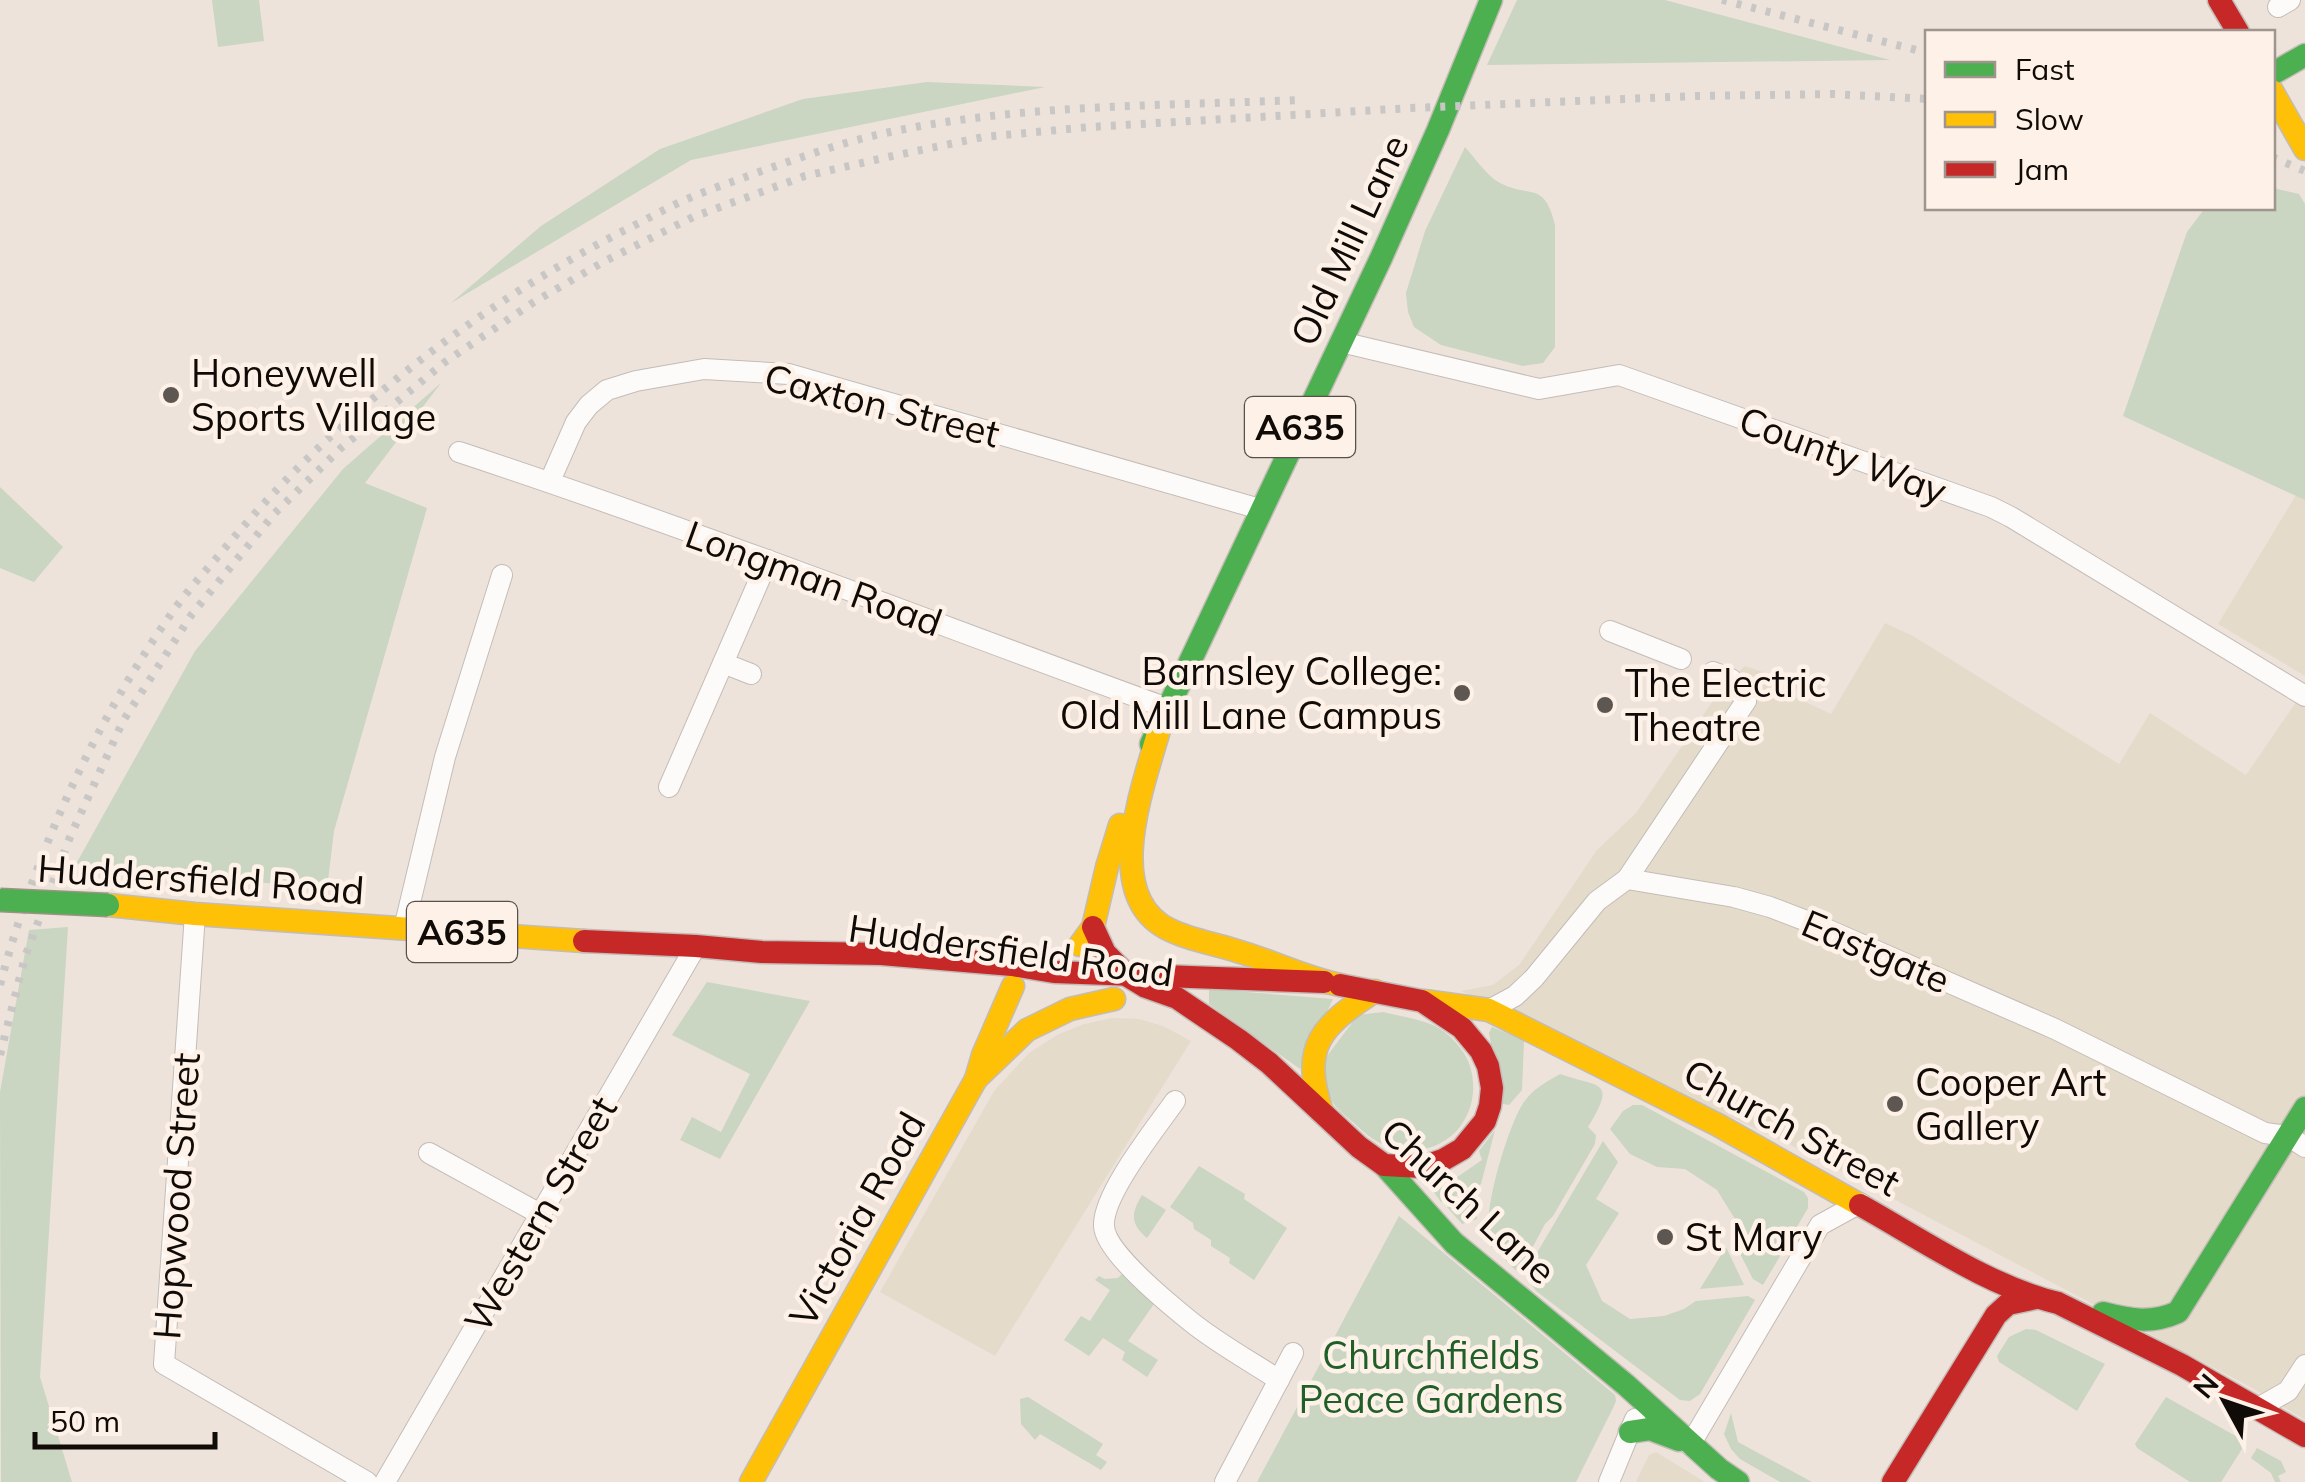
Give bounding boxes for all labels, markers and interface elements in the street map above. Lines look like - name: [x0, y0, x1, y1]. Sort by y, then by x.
- legend: [1925, 30, 2275, 210]
- text: Fast: [2015, 50, 2075, 88]
- text: Slow: [2015, 100, 2084, 138]
- street label: Old Mill Lane: [1279, 127, 1419, 353]
- text: Jam: [2015, 150, 2069, 188]
- place label: Honeywell Sports Village: [191, 349, 436, 441]
- street label: Caxton Street: [759, 353, 1005, 457]
- marker: Honeywell Sports Village: [160, 384, 182, 406]
- street label: County Way: [1733, 395, 1953, 515]
- road number: A635: [1245, 397, 1355, 457]
- street label: Longman Road: [679, 509, 949, 647]
- place label: Barnsley College: Old Mill Lane Campus: [1060, 647, 1442, 739]
- place label: The Electric Theatre: [1625, 659, 1827, 751]
- marker: Barnsley College: Old Mill Lane Campus: [1451, 682, 1473, 704]
- marker: The Electric Theatre: [1594, 694, 1616, 716]
- street label: Huddersfield Road: [36, 844, 366, 914]
- street label: Eastgate: [1795, 898, 1957, 1004]
- road number: A635: [407, 902, 517, 962]
- street label: Huddersfield Road: [846, 903, 1176, 997]
- street label: Church Street: [1675, 1048, 1909, 1206]
- street label: Hopwood Street: [142, 1051, 210, 1341]
- place label: Cooper Art Gallery: [1915, 1058, 2106, 1150]
- street label: Western Street: [453, 1088, 627, 1340]
- marker: Cooper Art Gallery: [1884, 1093, 1906, 1115]
- street label: Victoria Road: [778, 1103, 936, 1335]
- street label: Church Lane: [1372, 1108, 1566, 1294]
- place label: St Mary: [1685, 1213, 1822, 1261]
- marker: St Mary: [1654, 1226, 1676, 1248]
- park label: Churchfields Peace Gardens: [1298, 1331, 1564, 1423]
- north arrow: [2175, 1352, 2275, 1452]
- text: N: [2185, 1366, 2226, 1405]
- scale bar: [35, 1387, 215, 1449]
- text: 50 m: [50, 1402, 120, 1440]

